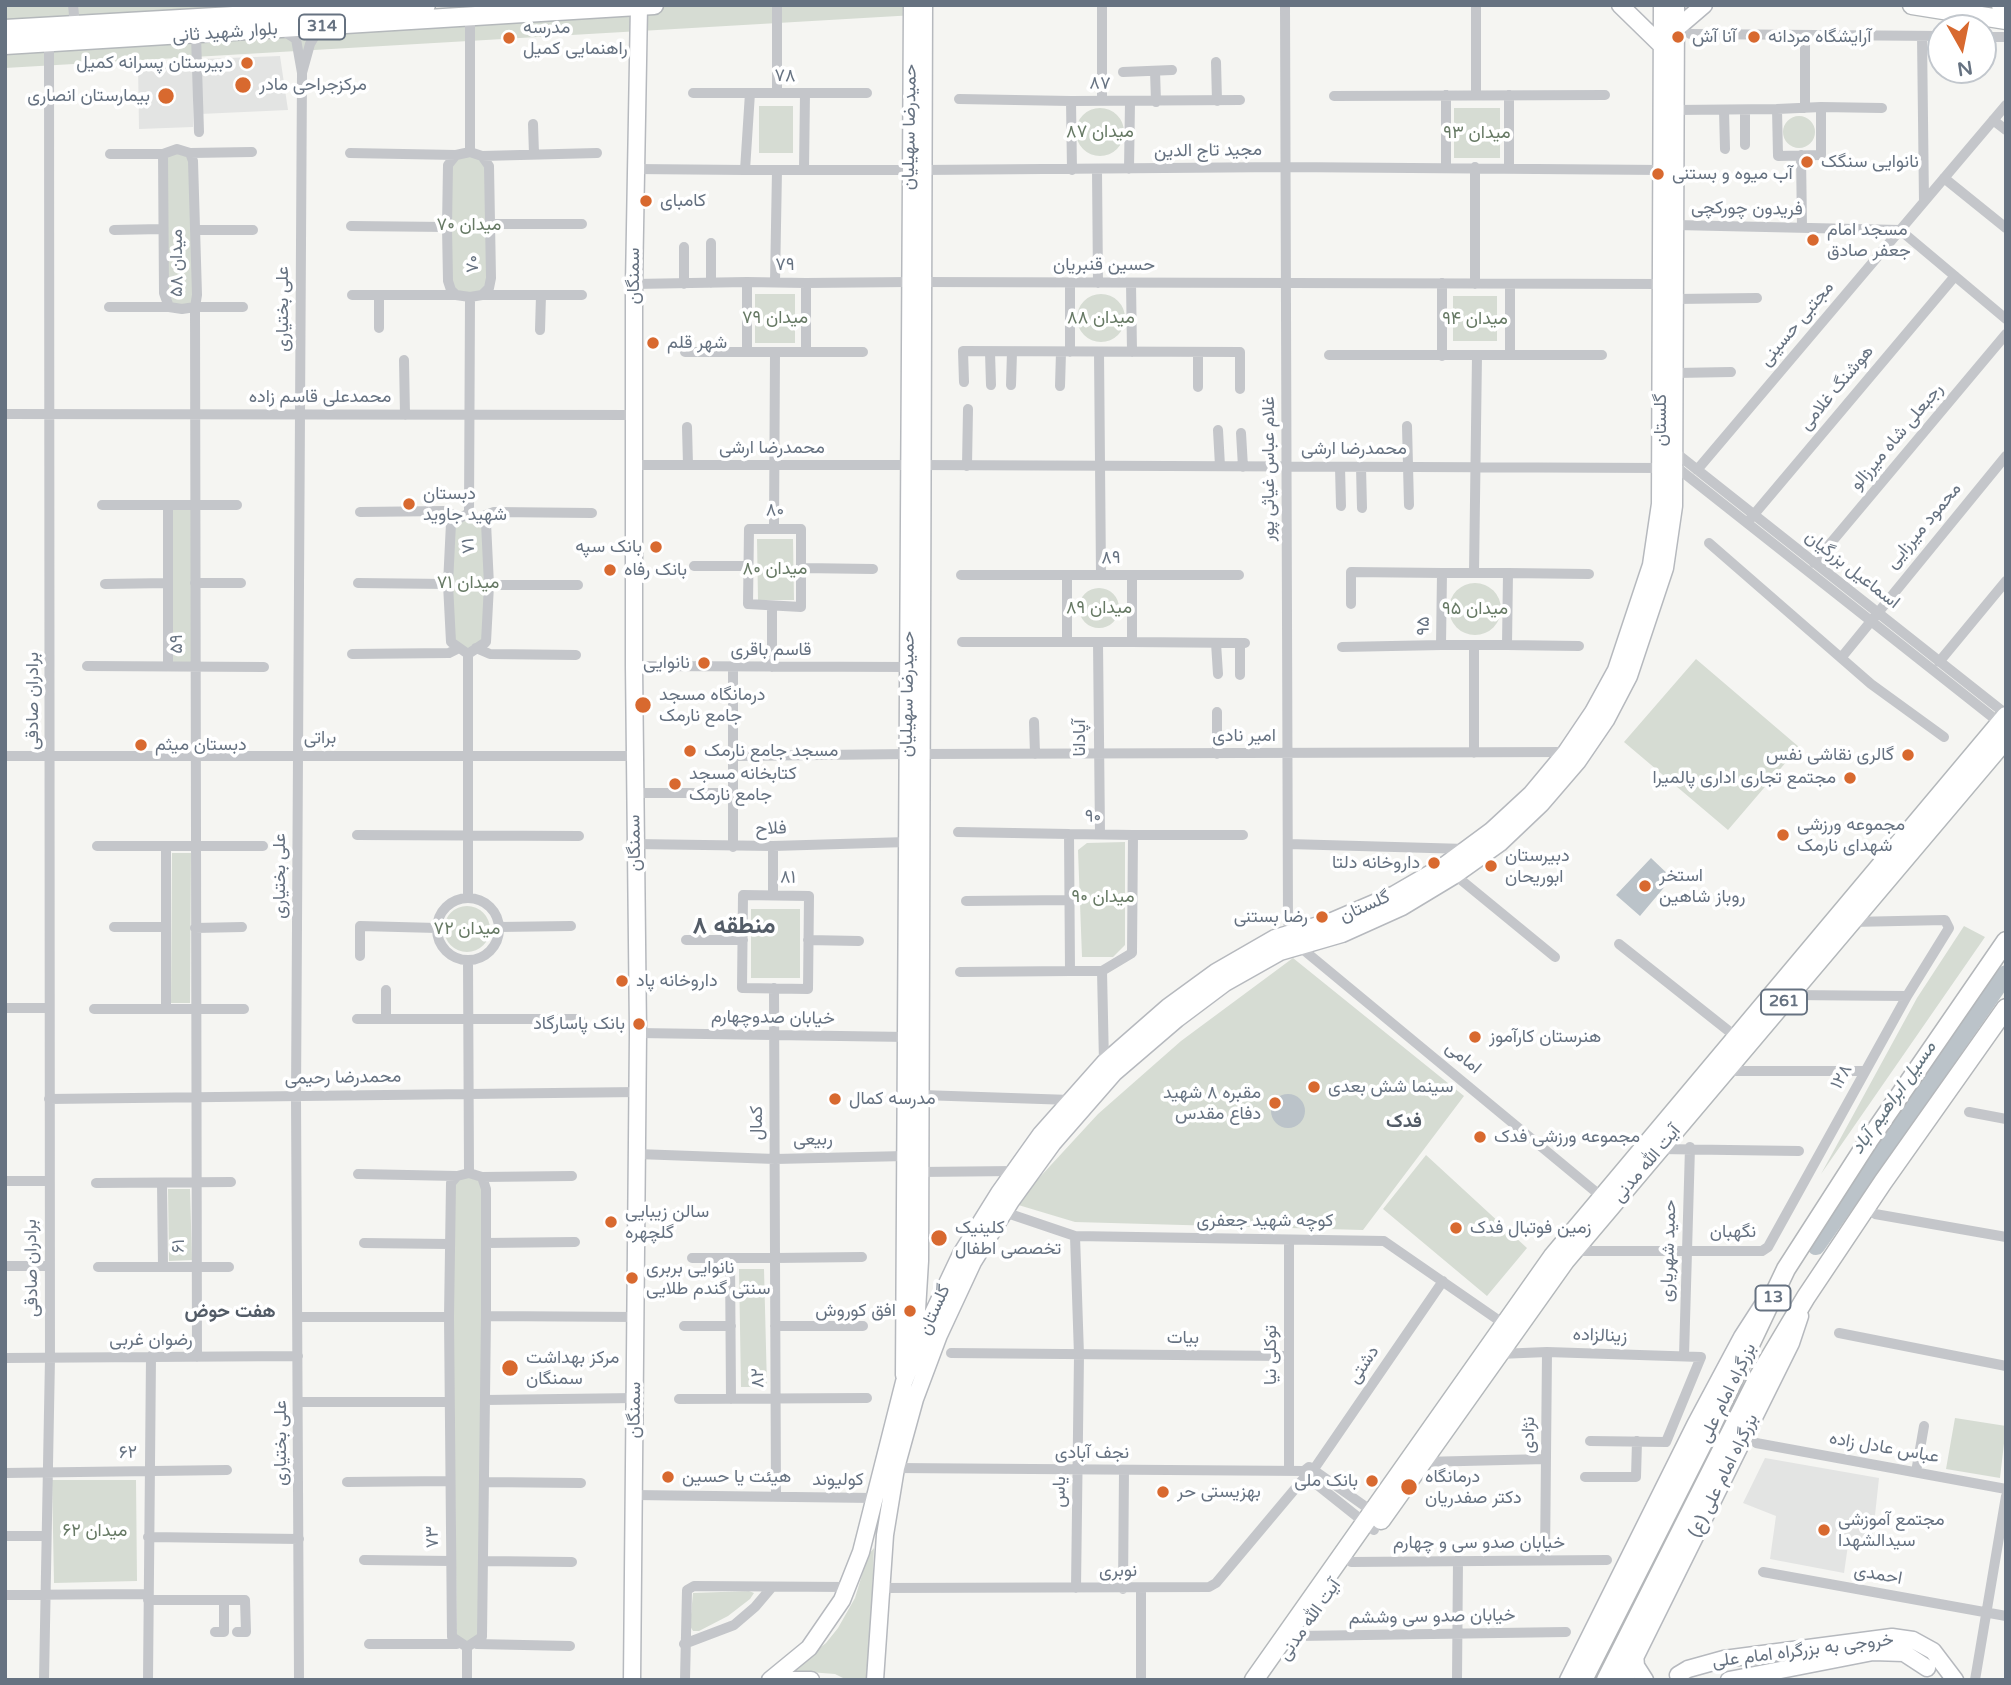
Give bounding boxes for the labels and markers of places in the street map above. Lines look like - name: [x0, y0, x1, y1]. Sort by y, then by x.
- place label: مدرسه راهنمایی کمیل: [523, 17, 628, 60]
- place label: آنا آش: [1692, 26, 1736, 48]
- place label: آرایشگاه مردانه: [1768, 26, 1871, 48]
- marker: آنا آش: [1670, 29, 1686, 45]
- marker: آرایشگاه مردانه: [1746, 29, 1762, 45]
- marker: مدرسه راهنمایی کمیل: [501, 30, 517, 46]
- place label: دبیرستان پسرانه کمیل: [76, 52, 233, 74]
- marker: دبیرستان پسرانه کمیل: [239, 55, 255, 71]
- place label: مرکزجراحی مادر: [259, 74, 367, 96]
- marker: مرکزجراحی مادر: [233, 75, 253, 95]
- place label: بیمارستان انصاری: [27, 85, 150, 107]
- marker: بیمارستان انصاری: [156, 86, 176, 106]
- place label: نانوایی سنگک: [1821, 151, 1919, 173]
- marker: نانوایی سنگک: [1799, 154, 1815, 170]
- place label: آب میوه و بستنی: [1672, 163, 1793, 185]
- marker: آب میوه و بستنی: [1650, 166, 1666, 182]
- place label: کامبای: [660, 190, 706, 212]
- marker: کامبای: [638, 193, 654, 209]
- place label: مسجد امام جعفر صادق: [1827, 219, 1911, 262]
- marker: مسجد امام جعفر صادق: [1805, 232, 1821, 248]
- place label: شهر قلم: [667, 332, 727, 354]
- marker: شهر قلم: [645, 335, 661, 351]
- place label: دبستان شهید جاوید: [423, 483, 507, 526]
- marker: دبستان شهید جاوید: [401, 496, 417, 512]
- place label: بانک سپه: [575, 536, 642, 558]
- marker: بانک سپه: [648, 539, 664, 555]
- place label: بانک رفاه: [624, 559, 687, 581]
- marker: بانک رفاه: [602, 562, 618, 578]
- place label: نانوایی: [643, 652, 690, 674]
- marker: نانوایی: [696, 655, 712, 671]
- place label: درمانگاه مسجد جامع نارمک: [659, 684, 765, 726]
- marker: درمانگاه مسجد جامع نارمک: [633, 695, 653, 715]
- place label: دبستان میثم: [155, 734, 247, 756]
- marker: دبستان میثم: [133, 737, 149, 753]
- place label: مسجد جامع نارمک: [704, 740, 838, 762]
- marker: مسجد جامع نارمک: [682, 743, 698, 759]
- place label: گالری نقاشی نفس: [1766, 744, 1894, 766]
- marker: گالری نقاشی نفس: [1900, 747, 1916, 763]
- place label: کتابخانه مسجد جامع نارمک: [689, 763, 797, 806]
- place label: مجتمع تجاری اداری پالمیرا: [1652, 767, 1836, 789]
- marker: مجتمع تجاری اداری پالمیرا: [1842, 770, 1858, 786]
- marker: کتابخانه مسجد جامع نارمک: [667, 776, 683, 792]
- place label: مجموعه ورزشی شهدای نارمک: [1797, 814, 1905, 856]
- marker: مجموعه ورزشی شهدای نارمک: [1775, 827, 1791, 843]
- place label: دبیرستان ابوریحان: [1505, 845, 1570, 888]
- place label: داروخانه دلتا: [1332, 852, 1420, 874]
- marker: داروخانه دلتا: [1426, 855, 1442, 871]
- marker: دبیرستان ابوریحان: [1483, 858, 1499, 874]
- place label: استخر روباز شاهین: [1659, 865, 1745, 908]
- marker: استخر روباز شاهین: [1637, 878, 1653, 894]
- place label: رضا بستنی: [1234, 906, 1308, 928]
- marker: رضا بستنی: [1314, 909, 1330, 925]
- place label: داروخانه پاد: [636, 970, 718, 992]
- marker: داروخانه پاد: [614, 973, 630, 989]
- place label: بانک پاسارگاد: [533, 1013, 625, 1035]
- marker: بانک پاسارگاد: [631, 1016, 647, 1032]
- place label: هنرستان کارآموز: [1489, 1026, 1601, 1048]
- marker: هنرستان کارآموز: [1467, 1029, 1483, 1045]
- place label: سینما شش بعدی: [1328, 1076, 1454, 1098]
- marker: سینما شش بعدی: [1306, 1079, 1322, 1095]
- place label: مقبره ۸ شهید دفاع مقدس: [1163, 1082, 1261, 1124]
- place label: مدرسه کمال: [849, 1088, 936, 1110]
- marker: مدرسه کمال: [827, 1091, 843, 1107]
- marker: مقبره ۸ شهید دفاع مقدس: [1267, 1095, 1283, 1111]
- place label: مجموعه ورزشی فدک: [1494, 1126, 1640, 1148]
- marker: مجموعه ورزشی فدک: [1472, 1129, 1488, 1145]
- place label: سالن زیبایی گلچهره: [625, 1201, 709, 1244]
- marker: سالن زیبایی گلچهره: [603, 1214, 619, 1230]
- place label: کلینیک تخصصی اطفال: [955, 1217, 1061, 1260]
- place label: زمین فوتبال فدک: [1470, 1217, 1591, 1239]
- marker: زمین فوتبال فدک: [1448, 1220, 1464, 1236]
- marker: کلینیک تخصصی اطفال: [929, 1228, 949, 1248]
- place label: نانوایی بربری سنتی گندم طلایی: [646, 1257, 770, 1300]
- marker: نانوایی بربری سنتی گندم طلایی: [624, 1270, 640, 1286]
- place label: افق کوروش: [815, 1300, 896, 1322]
- marker: افق کوروش: [902, 1303, 918, 1319]
- place label: مرکز بهداشت سمنگان: [526, 1347, 619, 1390]
- marker: مرکز بهداشت سمنگان: [500, 1358, 520, 1378]
- place label: هیئت یا حسین: [682, 1466, 791, 1488]
- place label: درمانگاه دکتر صفدریان: [1425, 1466, 1522, 1508]
- marker: هیئت یا حسین: [660, 1469, 676, 1485]
- place label: بانک ملی: [1294, 1470, 1358, 1492]
- marker: بانک ملی: [1364, 1473, 1380, 1489]
- marker: درمانگاه دکتر صفدریان: [1399, 1477, 1419, 1497]
- place label: بهزیستی حر: [1177, 1481, 1261, 1503]
- marker: بهزیستی حر: [1155, 1484, 1171, 1500]
- place label: مجتمع آموزشی سیدالشهدا: [1838, 1509, 1945, 1552]
- marker: مجتمع آموزشی سیدالشهدا: [1816, 1522, 1832, 1538]

